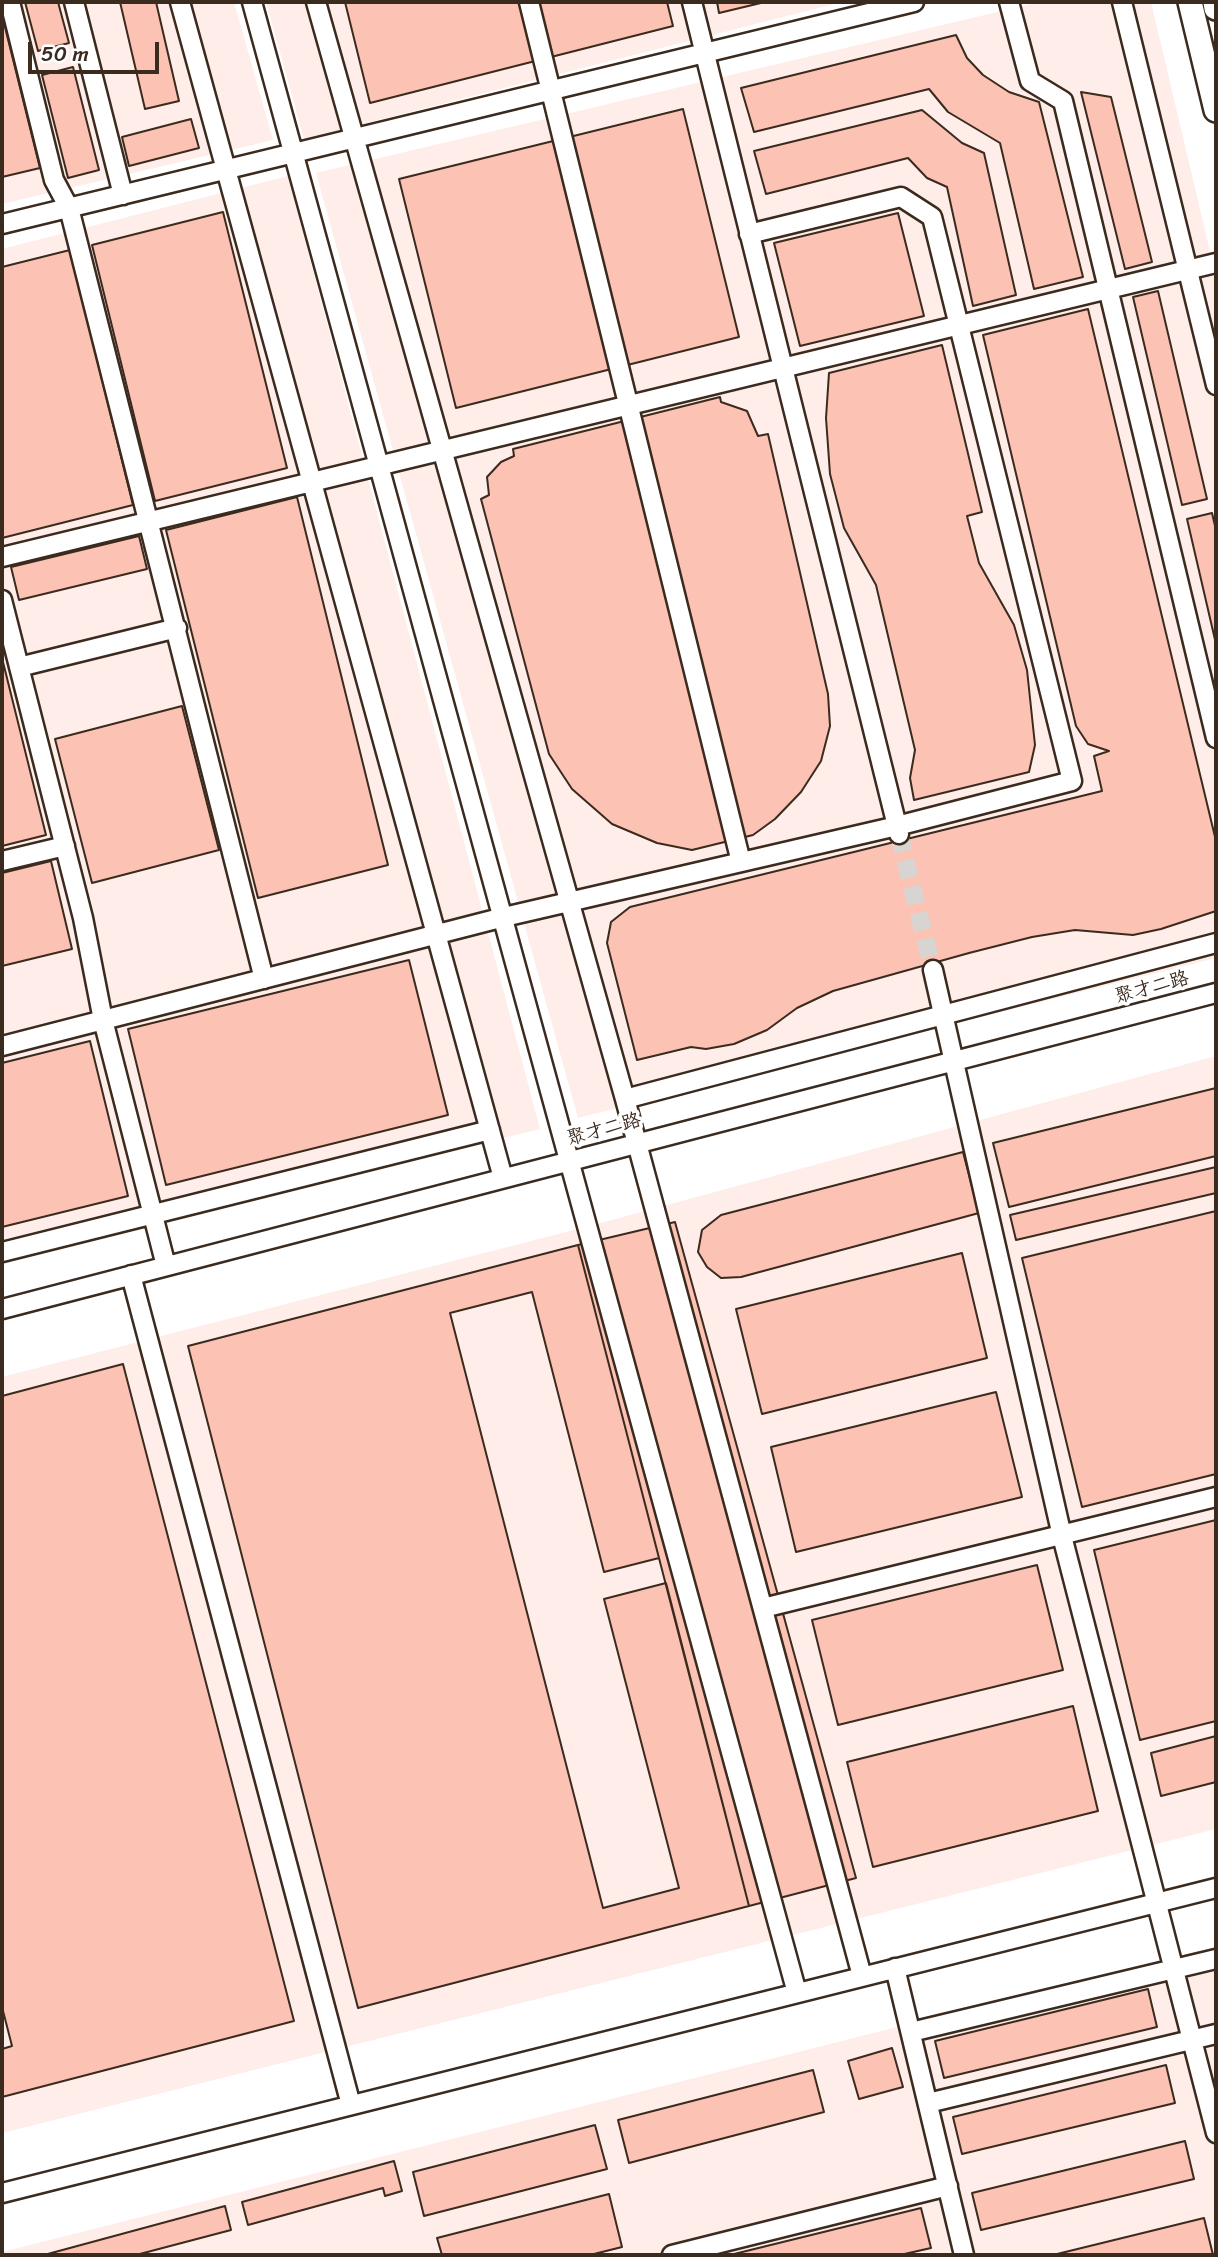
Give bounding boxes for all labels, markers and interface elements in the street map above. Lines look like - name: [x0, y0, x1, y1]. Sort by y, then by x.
- scale bar: [32, 28, 163, 72]
- text: 50 m: [41, 35, 89, 73]
- street label: 聚才二路: [1112, 967, 1192, 1009]
- street label: 聚才二路: [564, 1109, 644, 1151]

